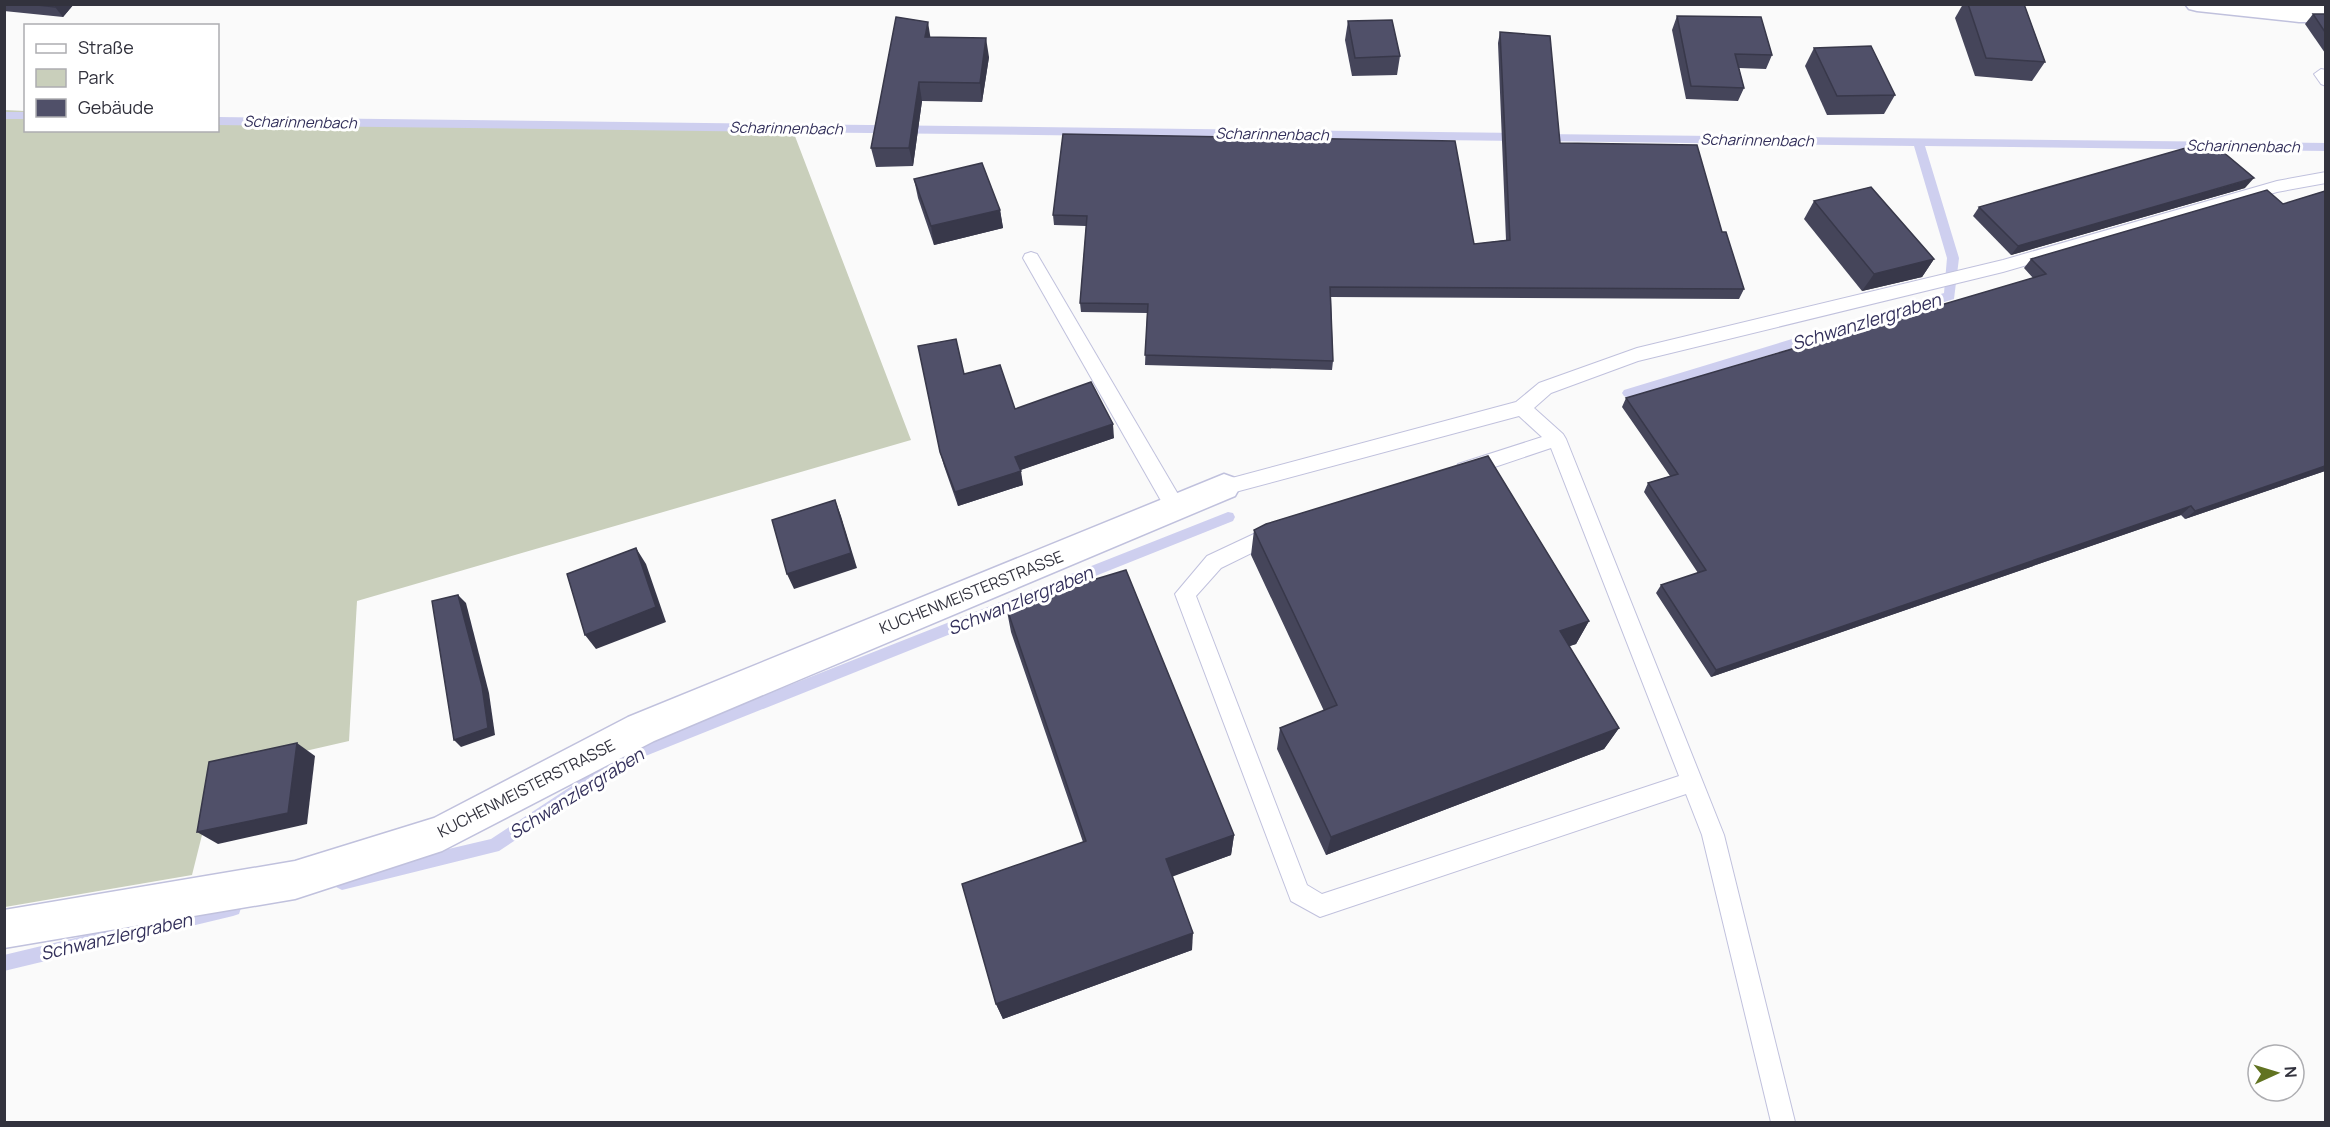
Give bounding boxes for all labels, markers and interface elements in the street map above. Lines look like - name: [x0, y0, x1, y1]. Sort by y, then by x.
- legend: [24, 24, 219, 132]
- text: Straße: [78, 35, 134, 59]
- text: Park: [78, 65, 115, 89]
- text: Gebäude: [78, 95, 154, 119]
- water label: Scharinnenbach: [243, 111, 358, 134]
- water label: Scharinnenbach: [729, 117, 844, 140]
- water label: Scharinnenbach: [1215, 123, 1330, 146]
- water label: Scharinnenbach: [1700, 129, 1815, 152]
- water label: Scharinnenbach: [2186, 135, 2301, 158]
- water label: Schwanzlergraben: [1789, 287, 1945, 355]
- street label: KUCHENMEISTERSTRASSE: [876, 545, 1066, 639]
- water label: Schwanzlergraben: [944, 559, 1097, 640]
- street label: KUCHENMEISTERSTRASSE: [433, 734, 619, 842]
- water label: Schwanzlergraben: [504, 741, 649, 844]
- water label: Schwanzlergraben: [38, 907, 195, 965]
- north arrow: [2246, 1043, 2306, 1103]
- text: N: [2280, 1065, 2302, 1078]

